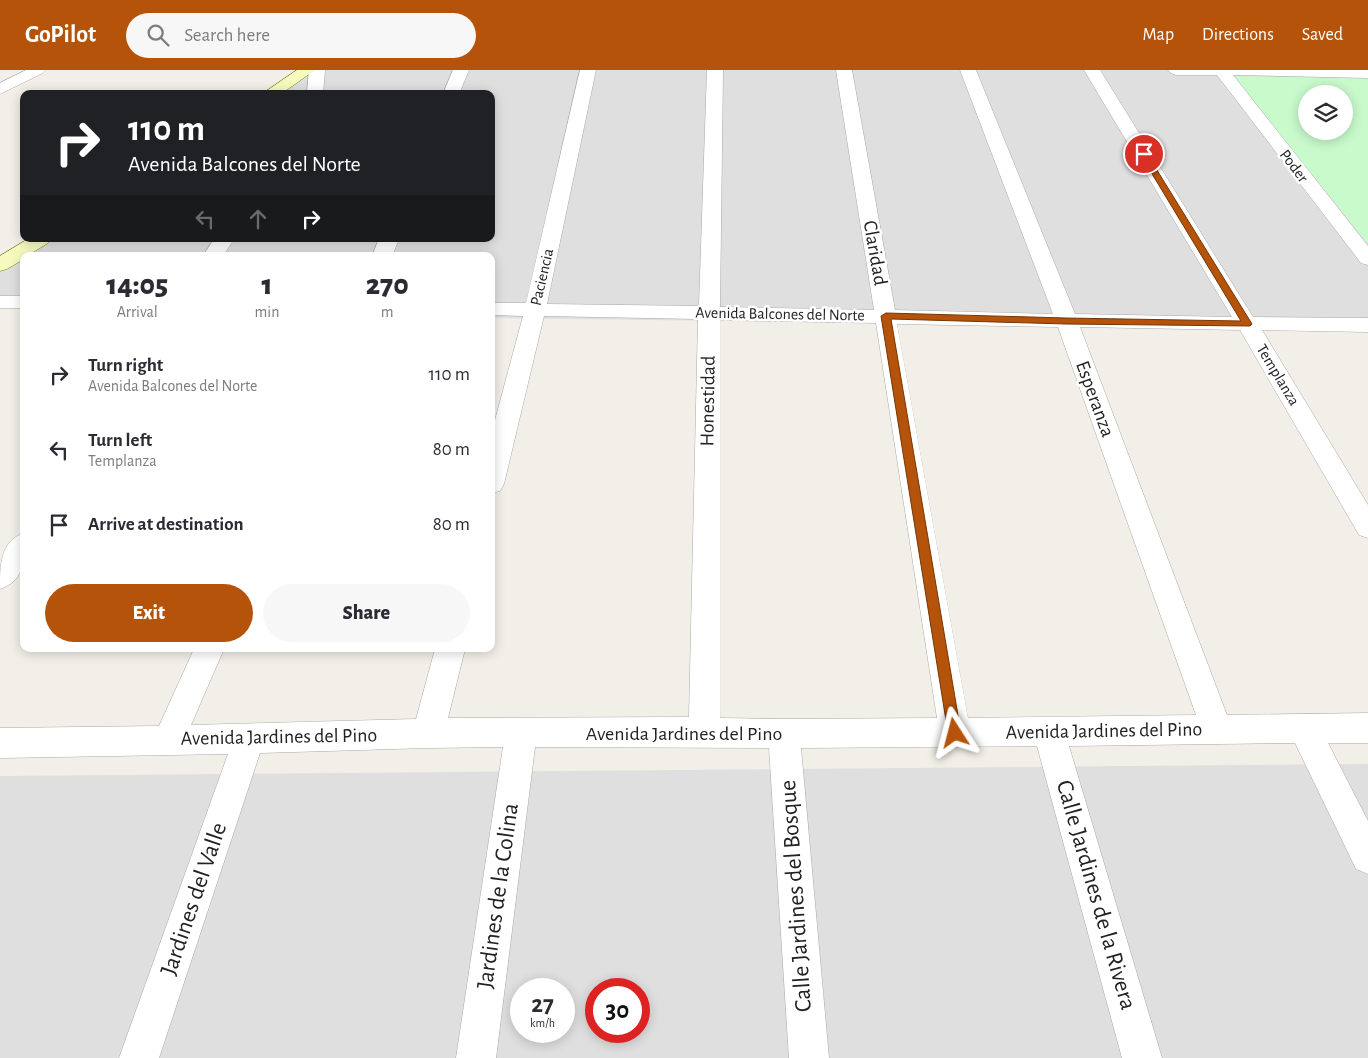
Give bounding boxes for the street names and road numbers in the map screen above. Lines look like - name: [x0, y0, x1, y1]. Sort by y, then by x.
- street label: Poder: [1277, 147, 1312, 186]
- street label: Claridad: [859, 219, 891, 287]
- street label: Paciencia: [528, 247, 556, 307]
- street label: Avenida Balcones del Norte: [695, 305, 865, 323]
- street label: Templanza: [1253, 342, 1303, 408]
- street label: Honestidad: [697, 355, 719, 447]
- street label: Esperanza: [1072, 358, 1118, 440]
- street label: Avenida Jardines del Pino: [1006, 719, 1202, 743]
- street label: Avenida Jardines del Pino: [586, 724, 782, 744]
- street label: Avenida Jardines del Pino: [181, 725, 377, 749]
- street label: Calle Jardines de la Rivera: [1052, 778, 1140, 1012]
- street label: Calle Jardines del Bosque: [776, 779, 816, 1013]
- street label: Jardines de la Colina: [473, 801, 523, 991]
- street label: Jardines del Valle: [157, 820, 231, 978]

